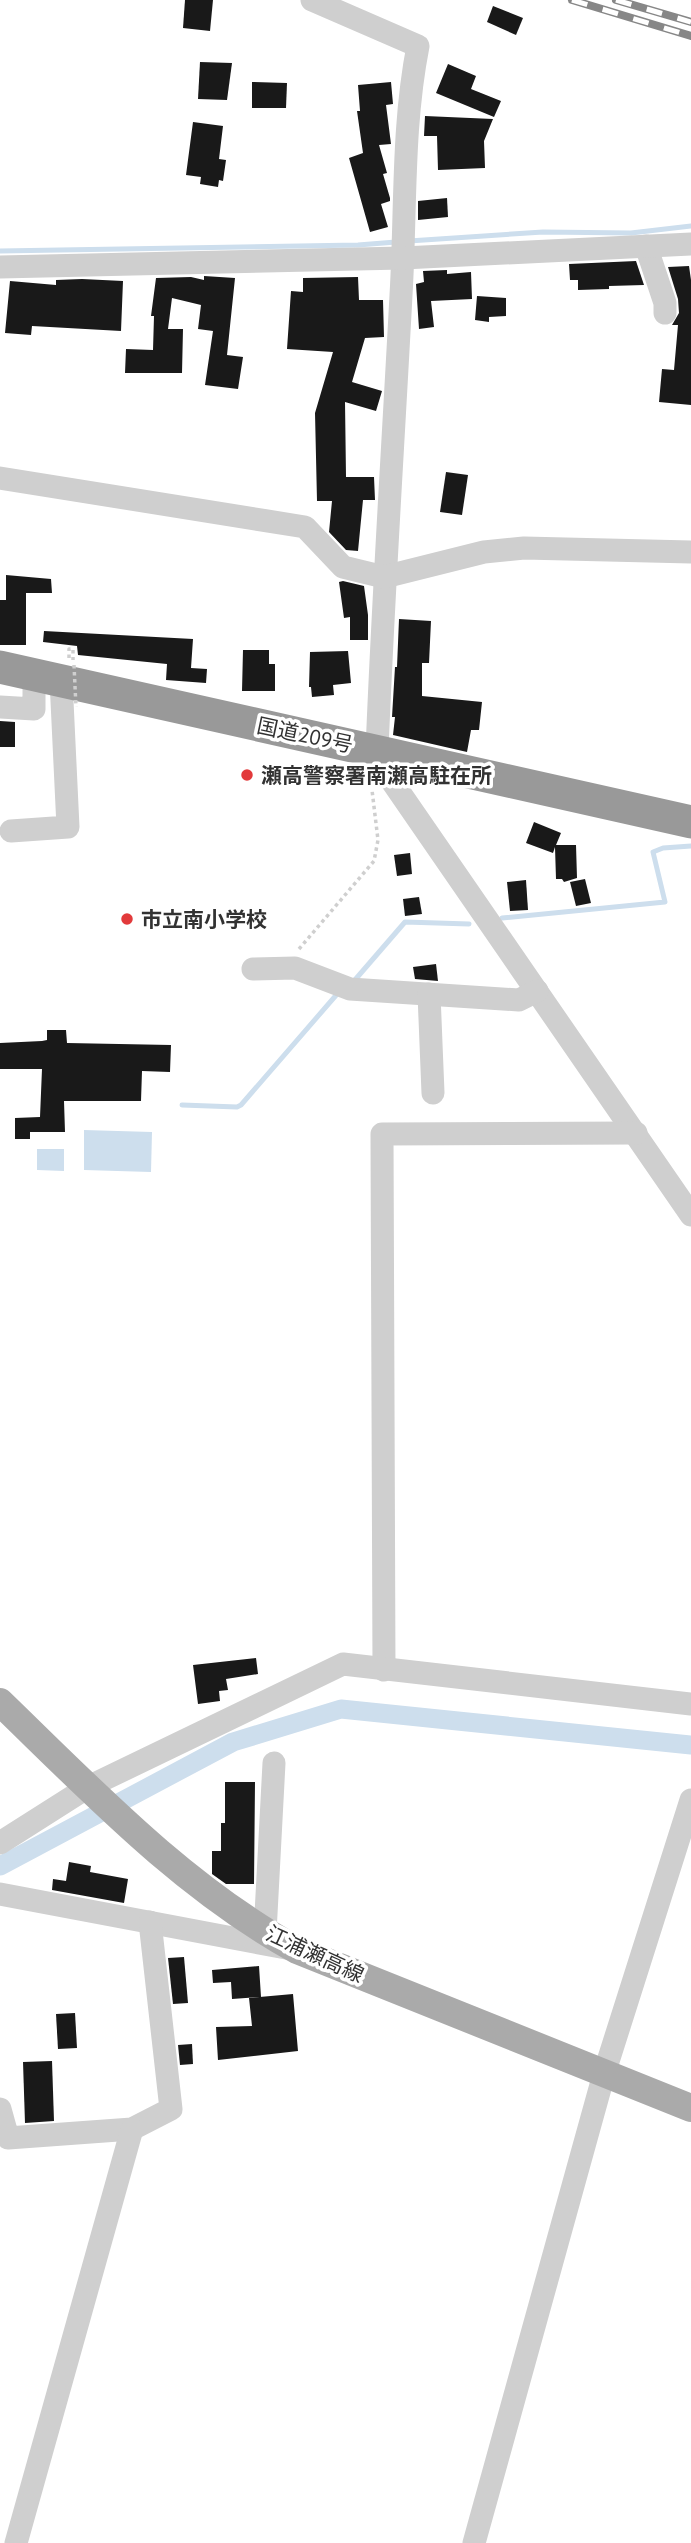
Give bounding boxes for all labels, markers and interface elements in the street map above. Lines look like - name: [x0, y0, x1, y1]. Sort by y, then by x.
- street label: 国道209号: [255, 712, 355, 758]
- place label: 瀬高警察署南瀬高駐在所: [261, 762, 492, 789]
- marker: 瀬高警察署南瀬高駐在所: [239, 767, 255, 783]
- place label: 市立南小学校: [141, 906, 267, 933]
- marker: 市立南小学校: [119, 911, 135, 927]
- street label: 江浦瀬高線: [262, 1920, 368, 1988]

